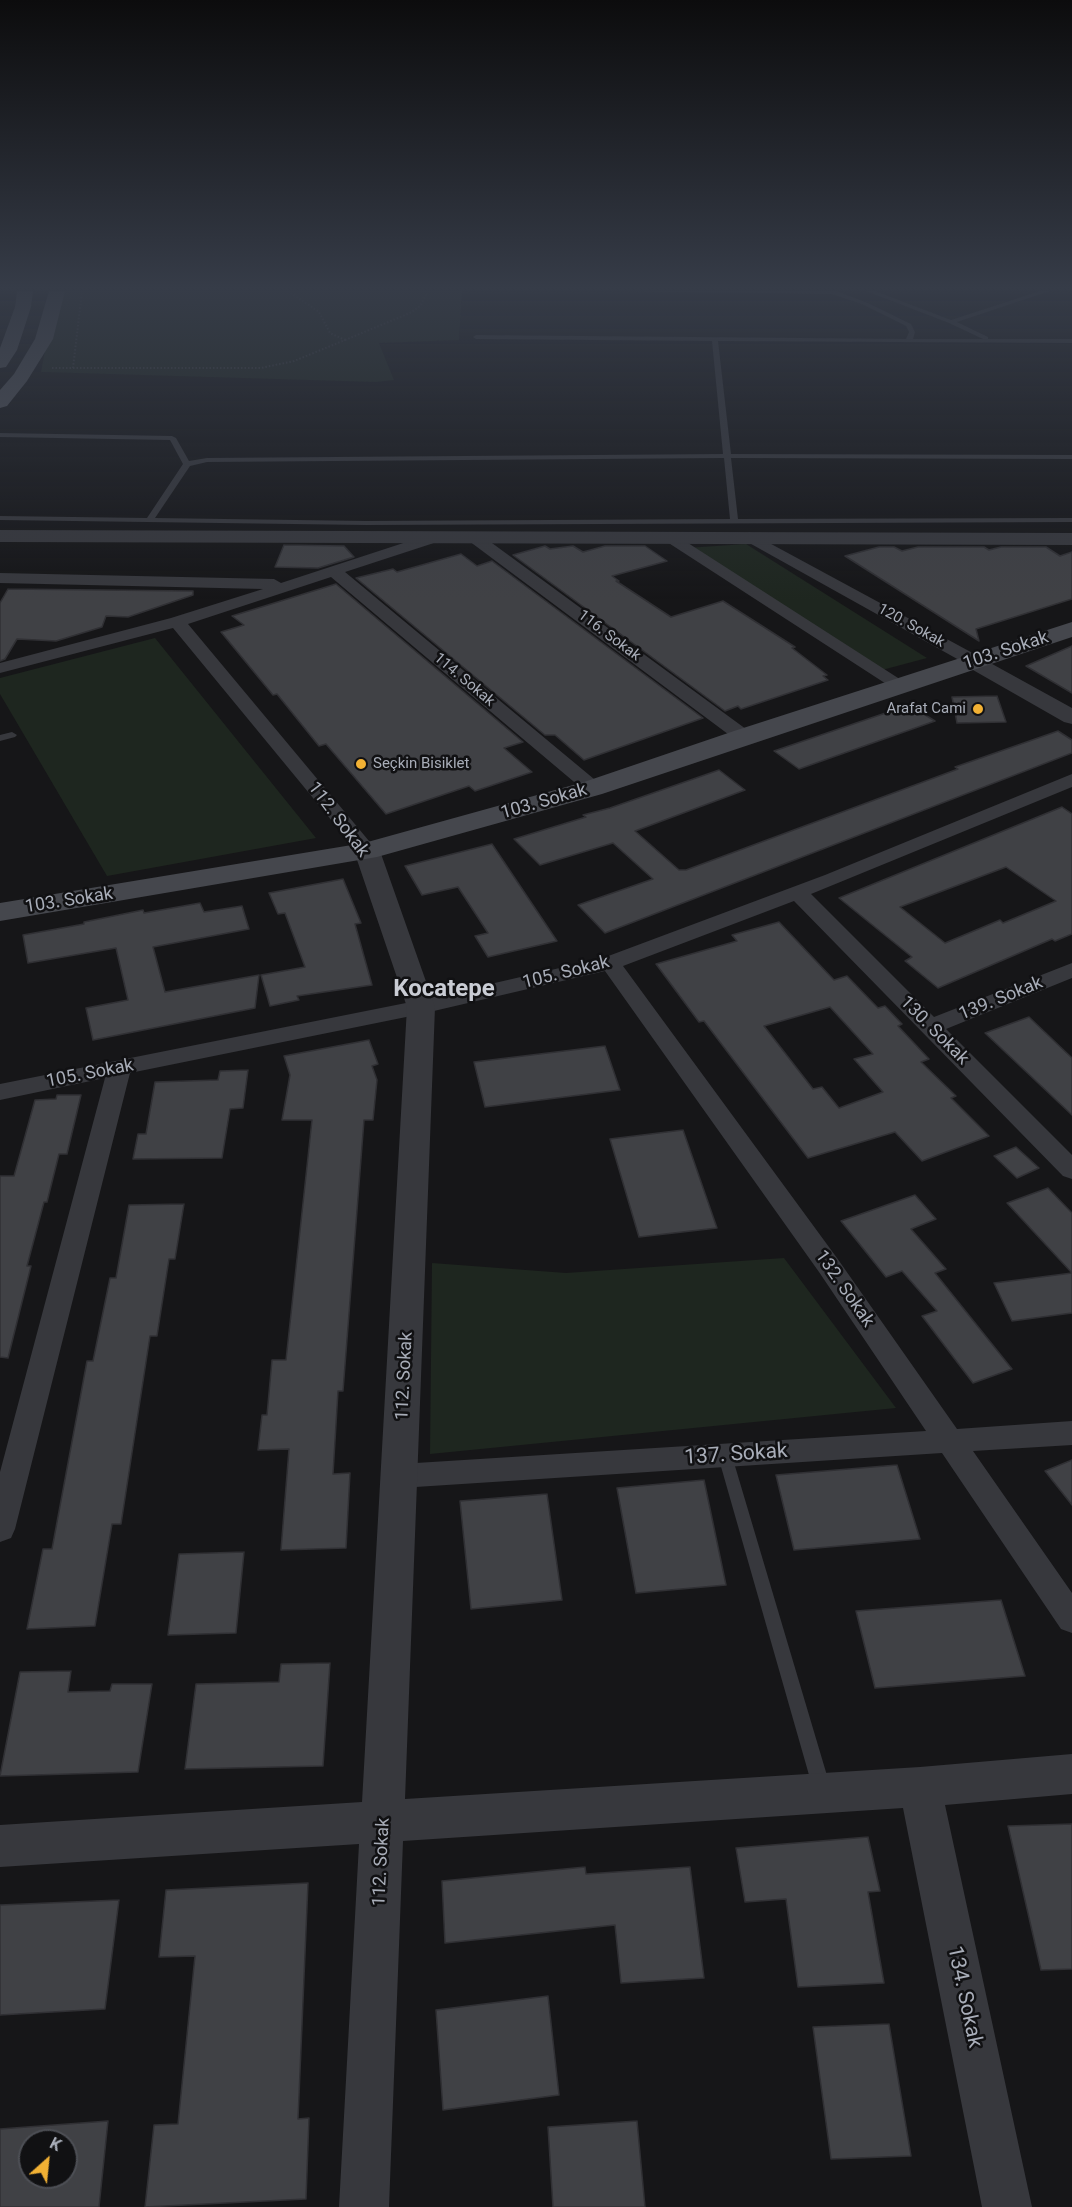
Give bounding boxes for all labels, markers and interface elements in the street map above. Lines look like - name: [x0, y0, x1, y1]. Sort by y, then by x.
- street label: 120. Sokak: [874, 600, 948, 652]
- street label: 116. Sokak: [574, 607, 644, 665]
- street label: 103. Sokak: [961, 627, 1051, 675]
- street label: 114. Sokak: [430, 649, 498, 711]
- place label: Arafat Cami: [887, 700, 966, 718]
- marker: Arafat Cami: [971, 702, 985, 716]
- place label: Seçkin Bisiklet: [373, 755, 469, 773]
- marker: Seçkin Bisiklet: [354, 757, 368, 771]
- street label: 112. Sokak: [303, 778, 373, 862]
- street label: 103. Sokak: [498, 779, 590, 825]
- street label: 103. Sokak: [24, 883, 114, 919]
- street label: 105. Sokak: [520, 952, 612, 994]
- street label: 139. Sokak: [956, 972, 1046, 1026]
- district label: Kocatepe: [393, 976, 495, 1004]
- street label: 130. Sokak: [895, 992, 973, 1070]
- street label: 105. Sokak: [44, 1055, 136, 1093]
- street label: 132. Sokak: [810, 1247, 878, 1331]
- street label: 112. Sokak: [392, 1331, 418, 1421]
- street label: 137. Sokak: [684, 1439, 788, 1471]
- street label: 112. Sokak: [369, 1817, 395, 1907]
- street label: 134. Sokak: [941, 1944, 987, 2050]
- north arrow: [18, 2129, 78, 2189]
- text: K: [47, 2134, 64, 2155]

